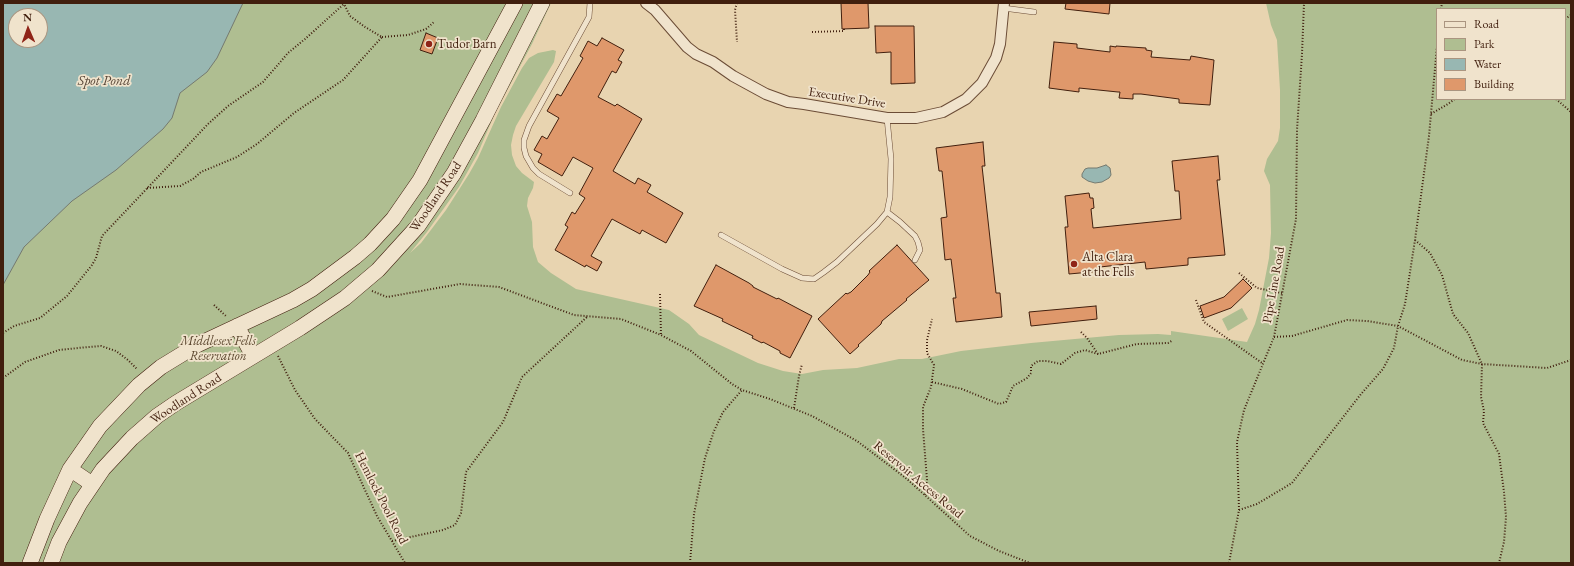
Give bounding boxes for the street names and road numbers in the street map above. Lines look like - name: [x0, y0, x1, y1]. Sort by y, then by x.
- street label: Executive Drive: [807, 84, 887, 112]
- street label: Woodland Road: [407, 159, 465, 235]
- street label: Pipe Line Road: [1260, 246, 1288, 324]
- street label: Woodland Road: [148, 370, 224, 428]
- street label: Reservoir Access Road: [870, 438, 966, 522]
- street label: Hemlock Pool Road: [351, 449, 411, 547]

